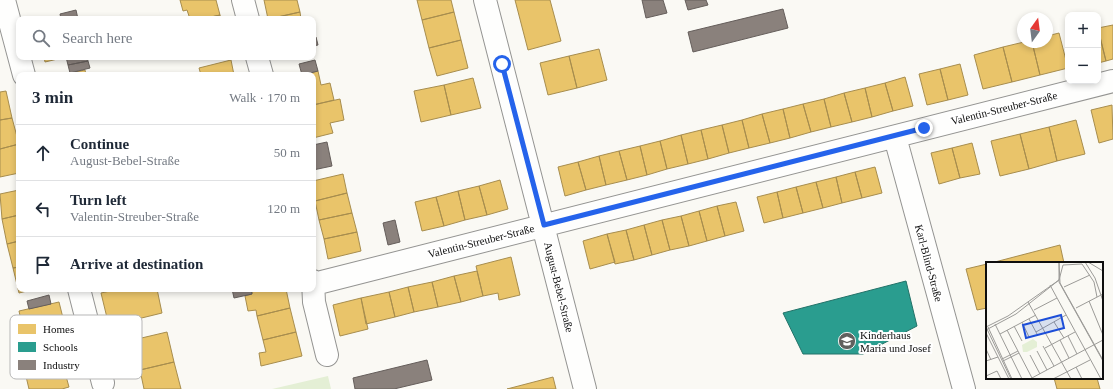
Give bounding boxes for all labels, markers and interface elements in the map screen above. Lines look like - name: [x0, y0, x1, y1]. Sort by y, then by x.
- north arrow: [1017, 12, 1053, 48]
- map controls: [1065, 12, 1101, 84]
- button: +: [1065, 12, 1101, 48]
- search box: [16, 16, 316, 60]
- icon: search: [30, 27, 52, 49]
- text: Search here: [62, 30, 132, 46]
- button: −: [1065, 48, 1101, 84]
- route start: [493, 55, 511, 73]
- text: 3 min: [32, 88, 73, 107]
- street label: Valentin-Streuber-Straße: [950, 89, 1059, 127]
- text: Walk · 170 m: [229, 90, 300, 105]
- route end: [915, 119, 933, 137]
- text: Continue: [70, 136, 129, 152]
- icon: ahead: [32, 142, 54, 164]
- text: 50 m: [274, 145, 300, 160]
- text: August-Bebel-Straße: [70, 153, 180, 168]
- text: Turn left: [70, 192, 127, 208]
- icon: left: [32, 198, 54, 220]
- text: 120 m: [267, 201, 300, 216]
- text: Valentin-Streuber-Straße: [70, 209, 199, 224]
- street label: Valentin-Streuber-Straße: [427, 222, 536, 260]
- street label: Karl-Blind-Straße: [913, 223, 945, 303]
- street label: August-Bebel-Straße: [542, 240, 576, 334]
- icon: arrive: [32, 254, 54, 276]
- text: Arrive at destination: [70, 256, 203, 272]
- inset map: [986, 262, 1103, 379]
- legend: [10, 315, 142, 379]
- text: Homes: [43, 323, 74, 335]
- place label: Kinderhaus Maria und Josef: [860, 329, 931, 354]
- school or university icon: Kinderhaus Maria und Josef: [837, 331, 857, 351]
- text: Schools: [43, 341, 78, 353]
- text: Industry: [43, 359, 80, 371]

